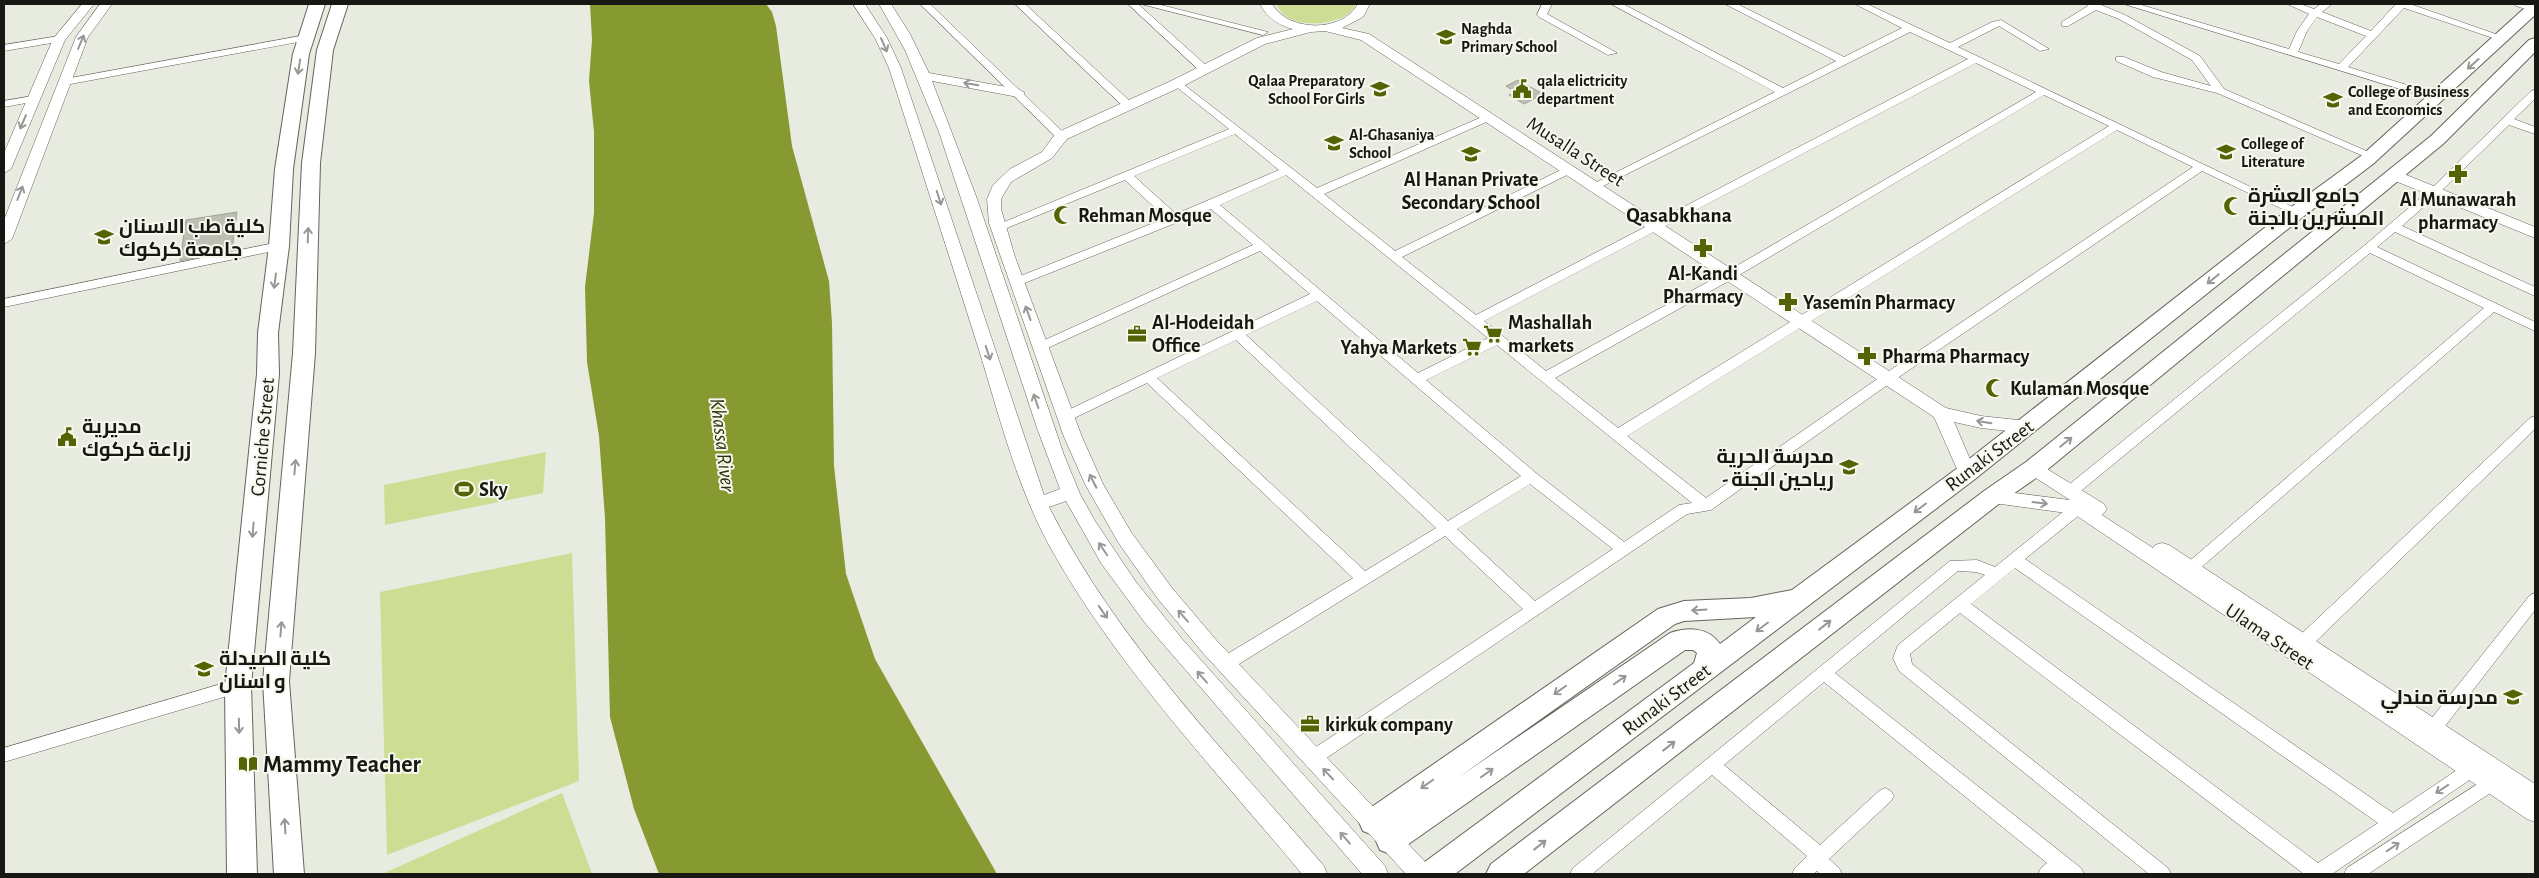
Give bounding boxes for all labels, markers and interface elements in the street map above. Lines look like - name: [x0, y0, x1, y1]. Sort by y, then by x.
- place label: Naghda Primary School: [1461, 21, 1558, 56]
- school or university icon: Naghda Primary School: [1435, 26, 1457, 48]
- one-way arrow: [76, 35, 86, 50]
- one-way arrow: [880, 37, 890, 52]
- one-way arrow: [2467, 58, 2480, 70]
- one-way arrow: [293, 59, 303, 75]
- place label: Qalaa Preparatory School For Girls: [1248, 73, 1366, 107]
- place label: qala elictricity department: [1537, 73, 1628, 107]
- school or university icon: Qalaa Preparatory School For Girls: [1369, 78, 1391, 100]
- public building icon: qala elictricity department: [1511, 78, 1533, 100]
- one-way arrow: [963, 79, 979, 89]
- place label: College of Business and Economics: [2348, 84, 2469, 118]
- school or university icon: College of Business and Economics: [2322, 89, 2344, 111]
- street label: Musalla Street: [1523, 113, 1628, 191]
- one-way arrow: [18, 114, 28, 129]
- place label: Al-Ghasaniya School: [1349, 127, 1435, 161]
- school or university icon: Al-Ghasaniya School: [1323, 132, 1345, 154]
- place label: College of Literature: [2241, 136, 2305, 170]
- school or university icon: College of Literature: [2215, 141, 2237, 163]
- school or university icon: Al Hanan Private Secondary School: [1460, 143, 1482, 165]
- pharmacy icon: Al Munawarah pharmacy: [2447, 163, 2469, 185]
- place label: Al Hanan Private Secondary School: [1401, 170, 1541, 213]
- one-way arrow: [16, 185, 25, 201]
- place label: جامع العشرة المبشرين بالجنة: [2248, 185, 2384, 230]
- one-way arrow: [935, 190, 944, 206]
- place label: Al Munawarah pharmacy: [2400, 190, 2516, 233]
- mosque icon: جامع العشرة المبشرين بالجنة: [2222, 195, 2244, 217]
- mosque icon: Rehman Mosque: [1052, 204, 1074, 226]
- district label: Qasabkhana: [1626, 205, 1732, 227]
- place label: Rehman Mosque: [1078, 206, 1212, 226]
- place label: كلية طب الاسنان جامعة كركوك: [119, 217, 265, 261]
- school or university icon: كلية طب الاسنان جامعة كركوك: [93, 226, 115, 248]
- one-way arrow: [304, 227, 313, 243]
- pharmacy icon: Al-Kandi Pharmacy: [1692, 237, 1714, 259]
- place label: Al-Kandi Pharmacy: [1663, 264, 1743, 307]
- one-way arrow: [270, 272, 280, 288]
- one-way arrow: [2207, 273, 2220, 284]
- pharmacy icon: Yasemîn Pharmacy: [1777, 291, 1799, 313]
- place label: Yasemîn Pharmacy: [1803, 293, 1955, 313]
- one-way arrow: [1023, 306, 1032, 321]
- place label: Al-Hodeidah Office: [1152, 313, 1254, 356]
- place label: Mashallah markets: [1508, 313, 1592, 356]
- office icon: Al-Hodeidah Office: [1126, 323, 1148, 345]
- supermarket icon: Mashallah markets: [1482, 323, 1504, 345]
- supermarket icon: Yahya Markets: [1461, 336, 1483, 358]
- place label: Yahya Markets: [1340, 338, 1457, 358]
- one-way arrow: [984, 345, 994, 361]
- pharmacy icon: Pharma Pharmacy: [1856, 345, 1878, 367]
- place label: Pharma Pharmacy: [1882, 347, 2030, 367]
- street label: Corniche Street: [248, 376, 278, 497]
- mosque icon: Kulaman Mosque: [1984, 377, 2006, 399]
- place label: Kulaman Mosque: [2010, 379, 2149, 399]
- one-way arrow: [1031, 394, 1040, 409]
- water label: Khassa River: [706, 397, 739, 494]
- street label: Runaki Street: [1942, 416, 2038, 495]
- place label: مديرية زراعة كركوك: [82, 417, 191, 461]
- one-way arrow: [1976, 417, 1992, 427]
- public building icon: مديرية زراعة كركوك: [56, 426, 78, 448]
- one-way arrow: [2059, 437, 2072, 448]
- place label: مدرسة الحرية - رياحين الجنة: [1716, 447, 1834, 491]
- school or university icon: مدرسة الحرية - رياحين الجنة: [1838, 456, 1860, 478]
- one-way arrow: [290, 459, 299, 475]
- one-way arrow: [1088, 474, 1097, 489]
- sports icon: Sky: [453, 478, 475, 500]
- place label: Sky: [479, 480, 508, 500]
- one-way arrow: [2032, 498, 2048, 508]
- one-way arrow: [1913, 503, 1927, 513]
- one-way arrow: [249, 521, 258, 537]
- one-way arrow: [1098, 542, 1108, 556]
- street label: Ulama Street: [2222, 600, 2318, 674]
- one-way arrow: [1097, 605, 1108, 618]
- one-way arrow: [1691, 606, 1707, 615]
- one-way arrow: [1177, 609, 1189, 622]
- one-way arrow: [1818, 620, 1831, 631]
- one-way arrow: [276, 621, 286, 637]
- one-way arrow: [1756, 621, 1769, 632]
- place label: كلية الصيدلة و اسنان: [219, 649, 331, 693]
- school or university icon: كلية الصيدلة و اسنان: [193, 658, 215, 680]
- street label: Runaki Street: [1619, 660, 1715, 739]
- one-way arrow: [1197, 670, 1208, 683]
- one-way arrow: [1613, 675, 1627, 685]
- one-way arrow: [1553, 685, 1567, 695]
- school or university icon: مدرسة مندلي: [2502, 686, 2524, 708]
- place label: مدرسة مندلي: [2380, 688, 2498, 713]
- office icon: kirkuk company: [1299, 713, 1321, 735]
- place label: kirkuk company: [1325, 715, 1453, 735]
- one-way arrow: [234, 718, 244, 734]
- one-way arrow: [1662, 740, 1675, 751]
- library icon: Mammy Teacher: [237, 753, 259, 775]
- place label: Mammy Teacher: [263, 753, 422, 777]
- one-way arrow: [1322, 768, 1334, 781]
- one-way arrow: [1480, 768, 1494, 778]
- one-way arrow: [1420, 779, 1434, 789]
- one-way arrow: [2436, 785, 2450, 795]
- one-way arrow: [281, 818, 290, 834]
- one-way arrow: [1339, 831, 1351, 844]
- one-way arrow: [1533, 839, 1546, 850]
- one-way arrow: [2386, 842, 2400, 852]

